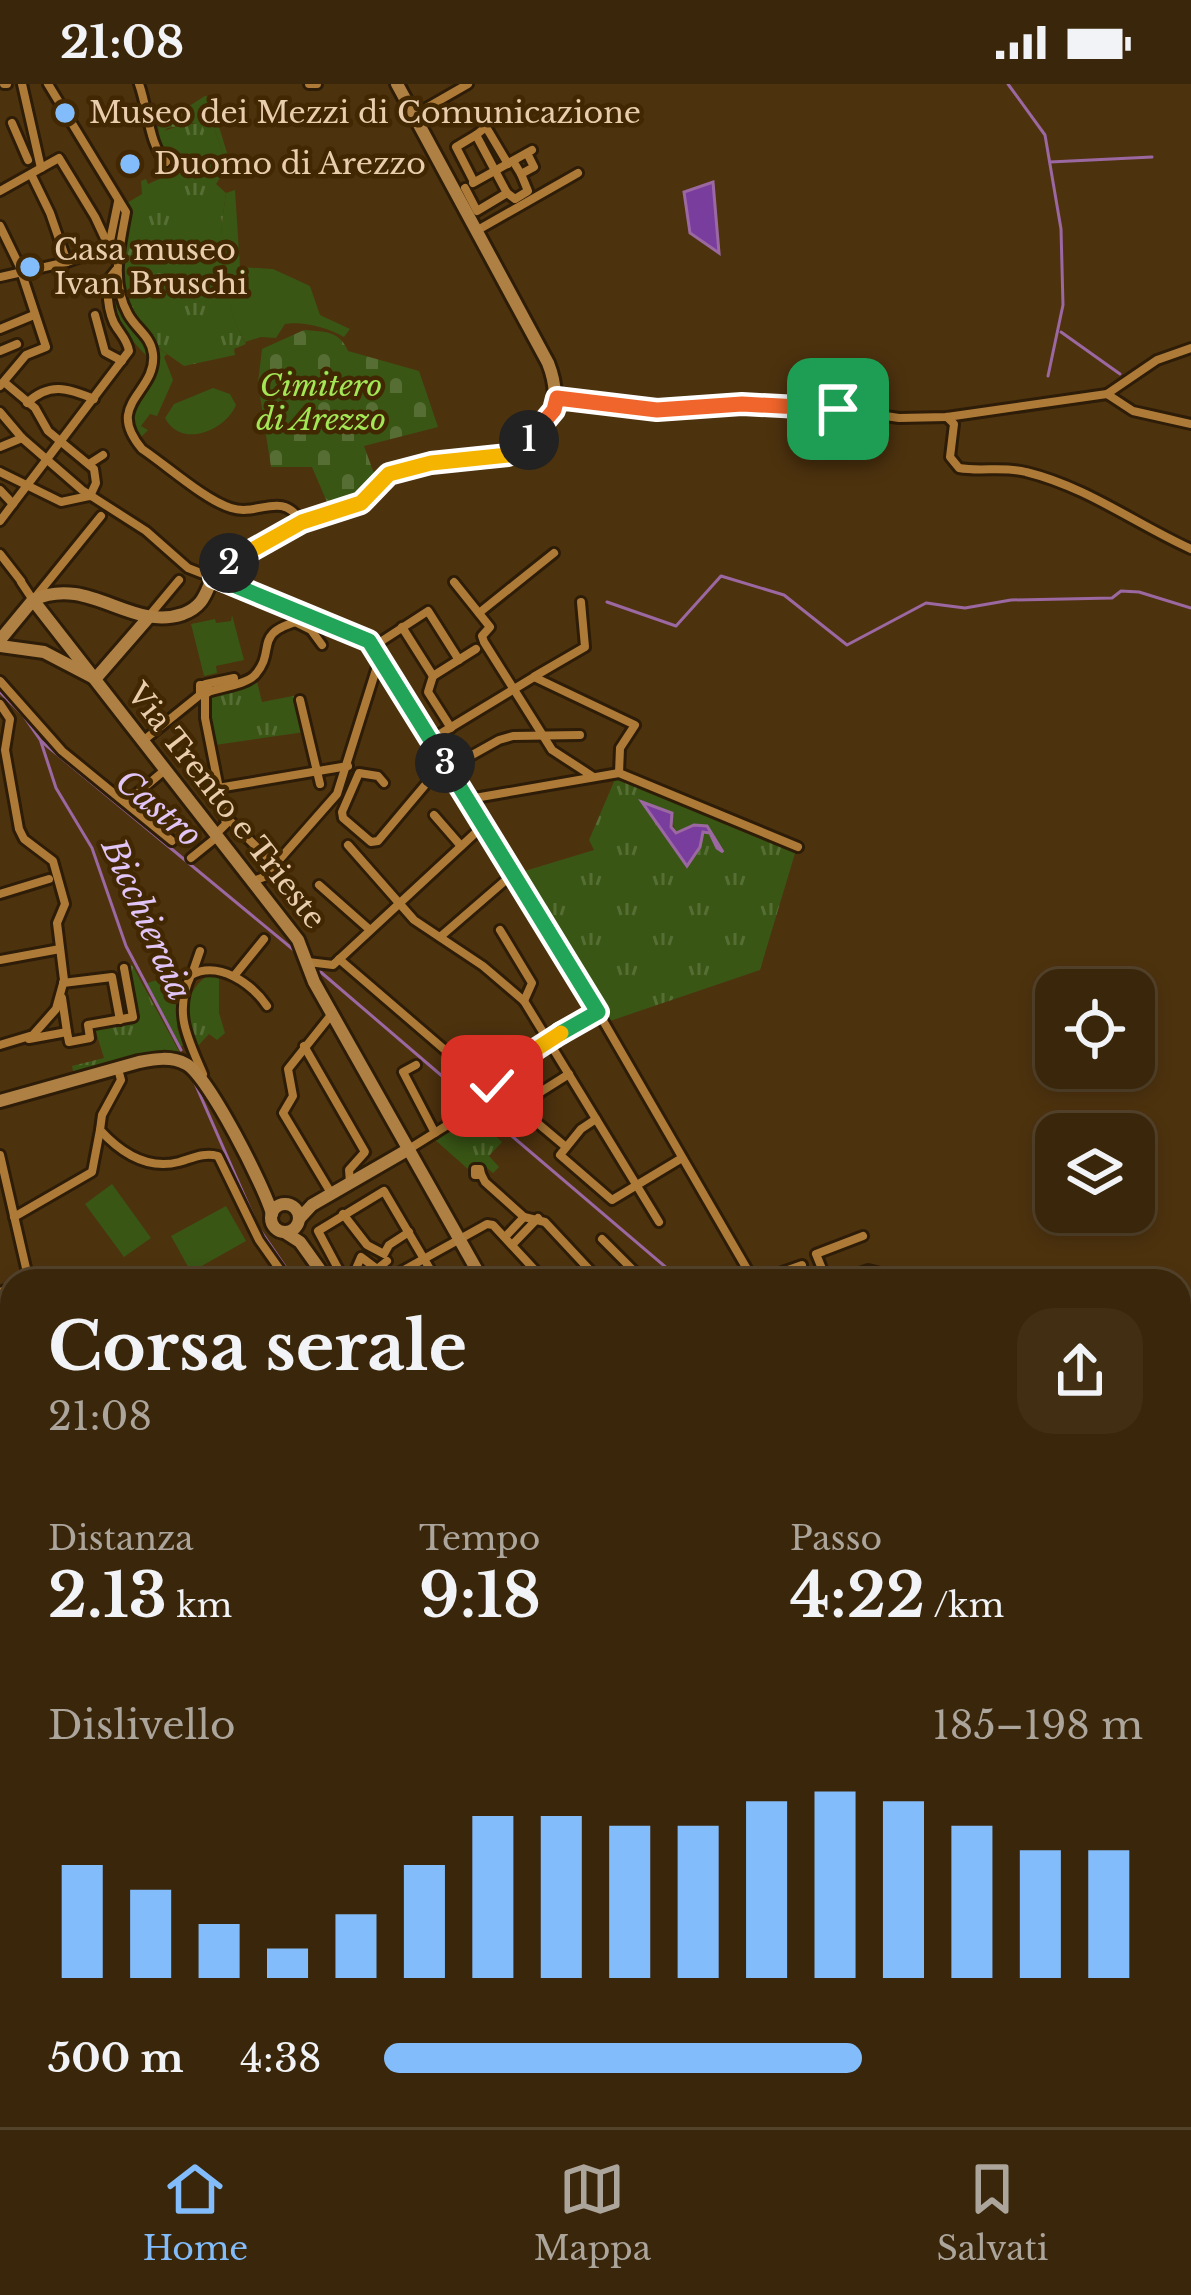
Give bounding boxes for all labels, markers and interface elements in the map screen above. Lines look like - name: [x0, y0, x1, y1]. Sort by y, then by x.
- text: 21:08: [60, 14, 184, 70]
- place label: Museo dei Mezzi di Comunicazione: [89, 94, 641, 131]
- marker: Museo dei Mezzi di Comunicazione: [52, 100, 78, 126]
- place label: Duomo di Arezzo: [154, 145, 426, 182]
- marker: Duomo di Arezzo: [117, 151, 143, 177]
- place label: Casa museo Ivan Bruschi: [54, 231, 247, 302]
- marker: Casa museo Ivan Bruschi: [17, 254, 43, 280]
- pin: [787, 358, 889, 460]
- park label: Cimitero di Arezzo: [256, 367, 386, 438]
- icon: arrive: [805, 376, 871, 442]
- pin: 1: [499, 410, 559, 470]
- text: 1: [522, 419, 536, 460]
- pin: 2: [199, 533, 259, 593]
- text: 2: [218, 542, 240, 583]
- street label: Via Trento e Trieste: [118, 675, 334, 936]
- pin: 3: [415, 733, 475, 793]
- text: 3: [434, 742, 456, 783]
- water label: Castro: [107, 761, 210, 856]
- water label: Bicchieraia: [92, 831, 200, 1006]
- map controls: [1035, 969, 1155, 1233]
- button: locate: [1035, 969, 1155, 1089]
- pin: [441, 1035, 543, 1137]
- icon: check: [459, 1053, 525, 1119]
- button: layers: [1035, 1113, 1155, 1233]
- text: Corsa serale: [48, 1306, 467, 1388]
- button: share: [1017, 1308, 1143, 1434]
- text: 21:08: [48, 1392, 152, 1441]
- text: Distanza: [48, 1518, 194, 1559]
- text: Tempo: [419, 1518, 540, 1559]
- text: Passo: [790, 1518, 882, 1559]
- text: 2.13: [48, 1559, 167, 1633]
- text: 9:18: [419, 1559, 541, 1633]
- text: 4:22: [790, 1559, 925, 1633]
- text: km: [167, 1585, 232, 1626]
- text: /km: [925, 1585, 1004, 1626]
- text: Dislivello: [48, 1701, 235, 1750]
- text: 185–198 m: [932, 1701, 1143, 1750]
- text: 500 m: [48, 2034, 184, 2083]
- text: 4:38: [240, 2034, 322, 2083]
- tab: Home: [143, 2156, 248, 2269]
- tab: Mappa: [534, 2156, 651, 2269]
- tab: Salvati: [936, 2156, 1048, 2269]

